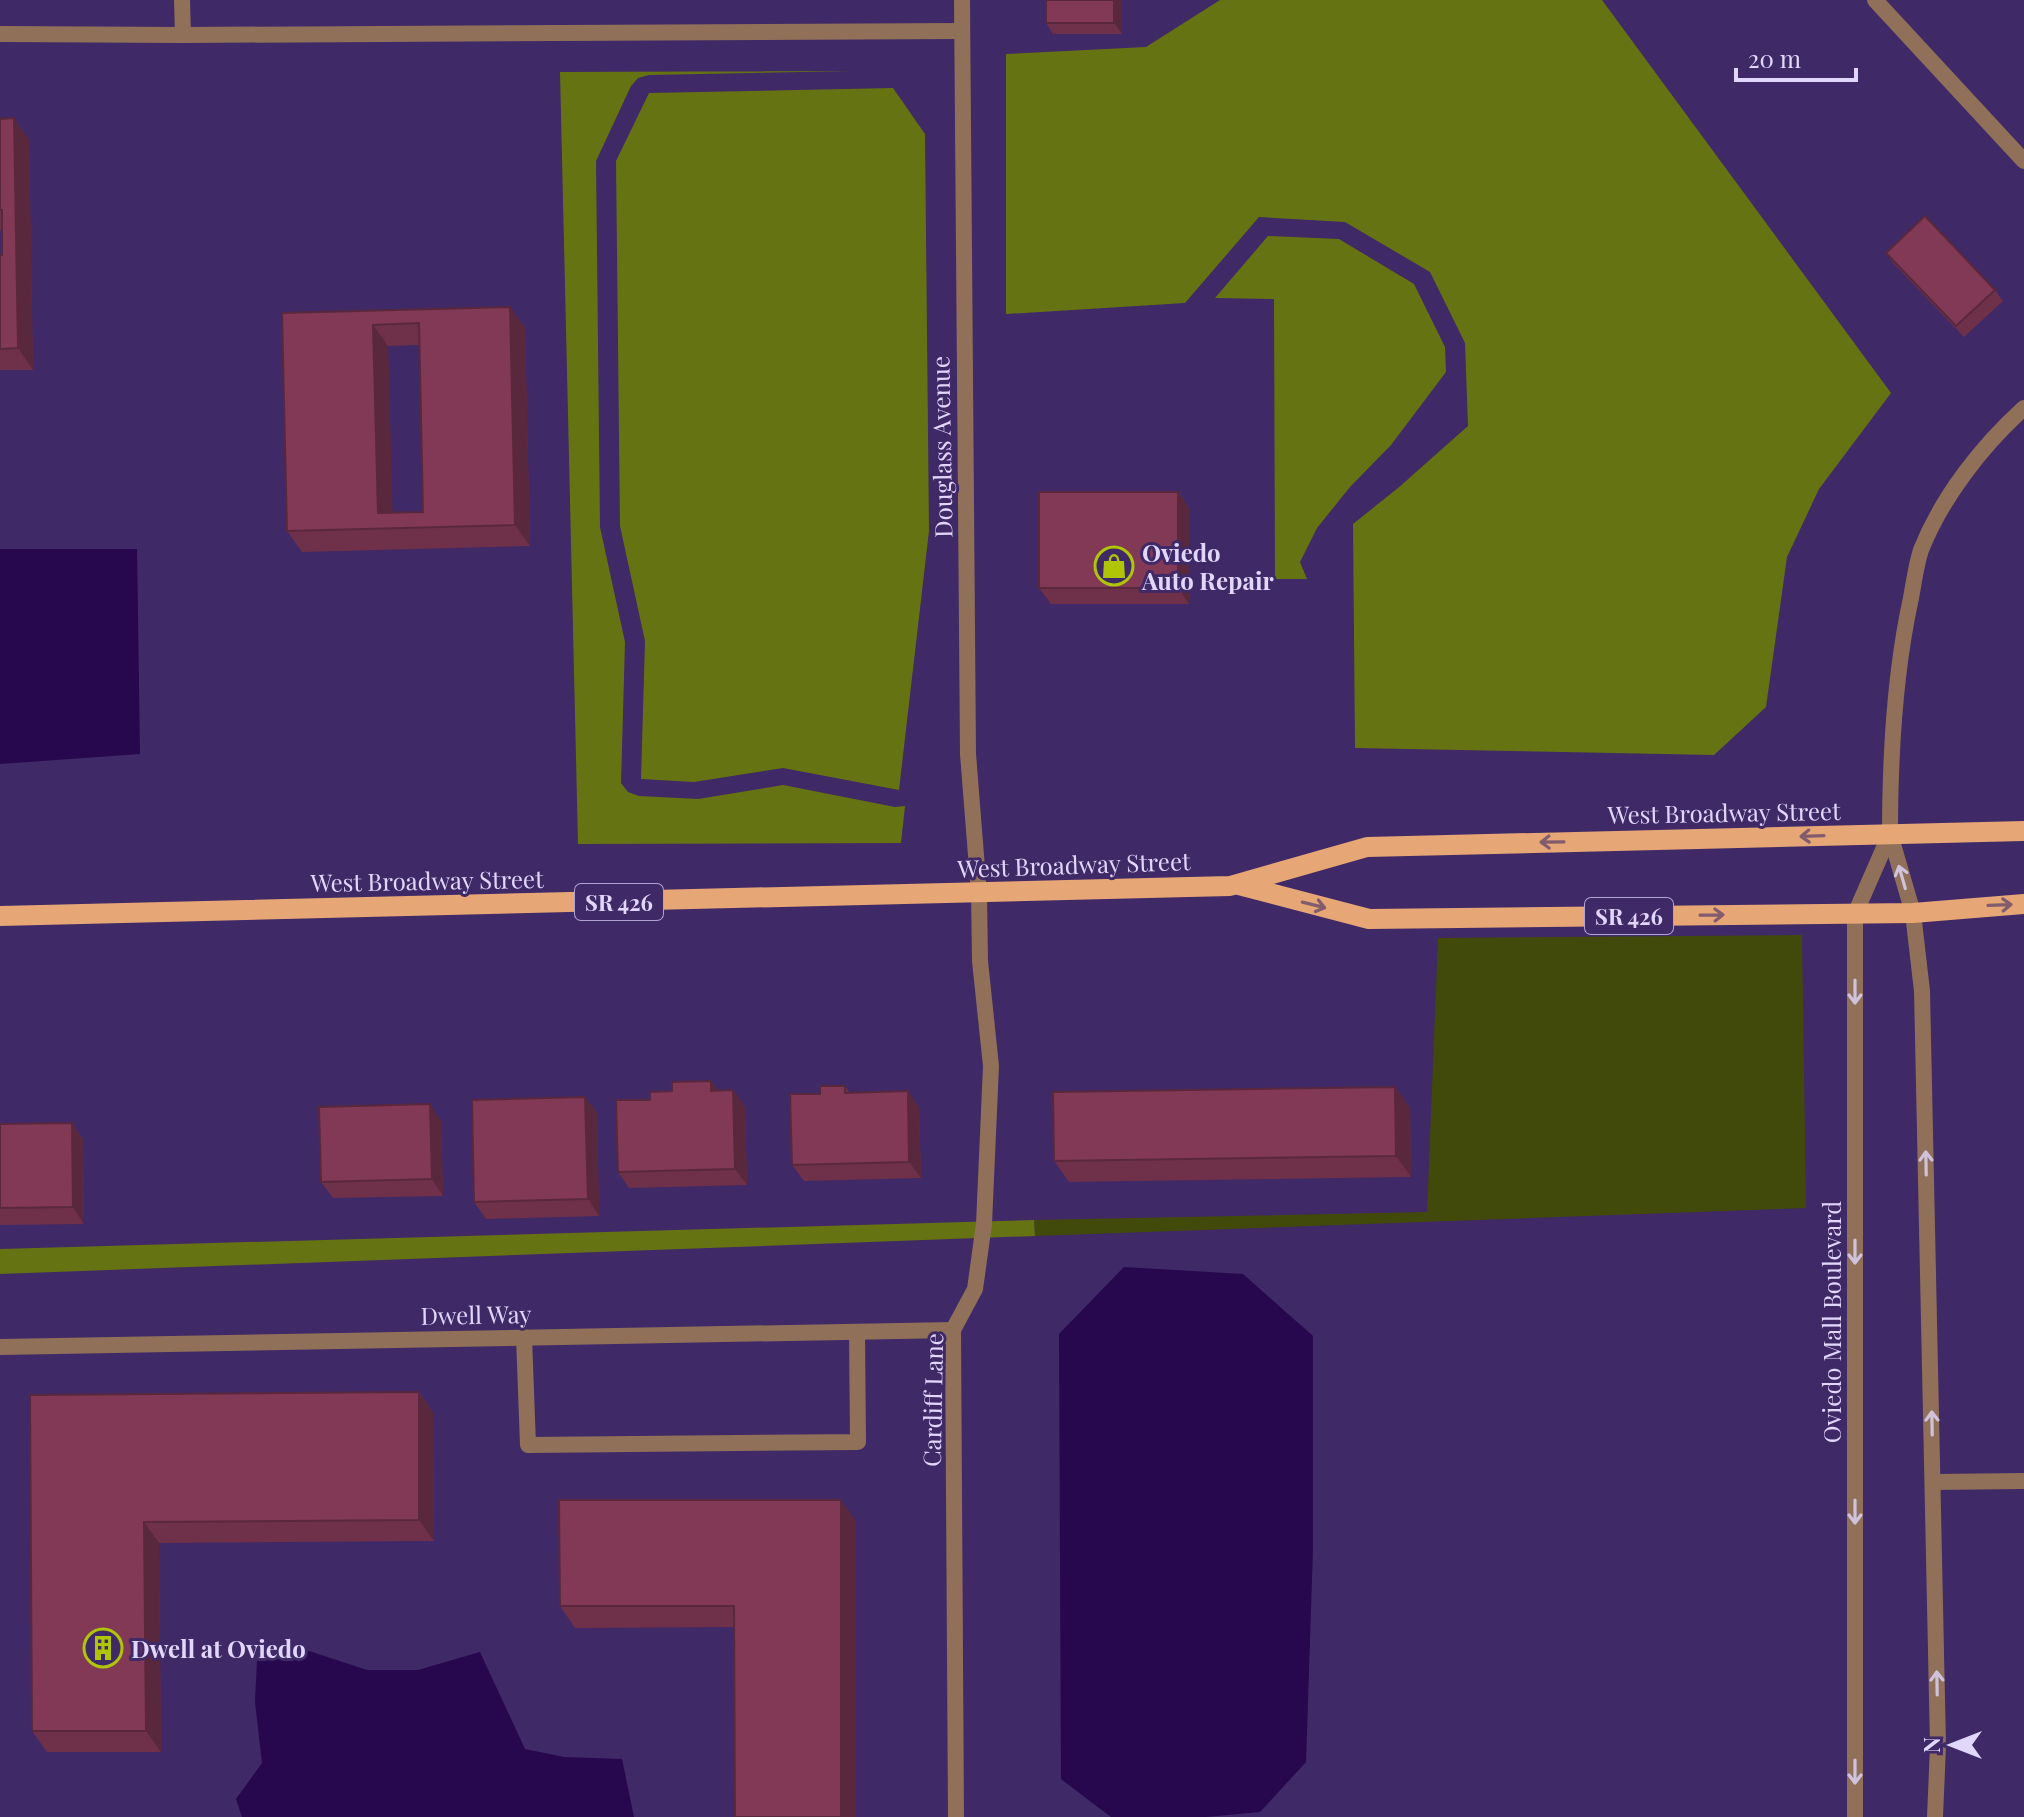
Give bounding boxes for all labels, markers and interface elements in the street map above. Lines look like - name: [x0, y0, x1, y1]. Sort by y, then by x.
- scale bar: [1736, 32, 1856, 82]
- text: 20 m: [1748, 42, 1801, 74]
- street label: Douglass Avenue: [923, 356, 959, 538]
- place label: Oviedo Auto Repair: [1141, 536, 1274, 596]
- shop icon: Oviedo Auto Repair: [1093, 545, 1135, 587]
- street label: West Broadway Street: [1606, 794, 1841, 830]
- one-way arrow: [1799, 828, 1826, 844]
- one-way arrow: [1539, 835, 1566, 850]
- street label: West Broadway Street: [956, 844, 1192, 884]
- street label: West Broadway Street: [309, 862, 544, 898]
- one-way arrow: [1894, 865, 1909, 891]
- road number: SR 426: [575, 884, 663, 920]
- one-way arrow: [1986, 897, 2013, 912]
- one-way arrow: [1301, 898, 1327, 913]
- road number: SR 426: [1585, 898, 1673, 934]
- one-way arrow: [1698, 907, 1725, 923]
- one-way arrow: [1847, 978, 1863, 1005]
- one-way arrow: [1918, 1150, 1934, 1177]
- street label: Oviedo Mall Boulevard: [1815, 1201, 1847, 1443]
- one-way arrow: [1847, 1238, 1863, 1265]
- street label: Dwell Way: [420, 1297, 532, 1331]
- street label: Cardiff Lane: [915, 1333, 949, 1467]
- one-way arrow: [1924, 1410, 1939, 1437]
- one-way arrow: [1847, 1498, 1863, 1525]
- building icon: Dwell at Oviedo: [82, 1627, 124, 1669]
- place label: Dwell at Oviedo: [131, 1632, 306, 1664]
- one-way arrow: [1929, 1670, 1945, 1697]
- north arrow: [1912, 1705, 1992, 1785]
- text: N: [1916, 1737, 1946, 1753]
- one-way arrow: [1847, 1758, 1863, 1785]

